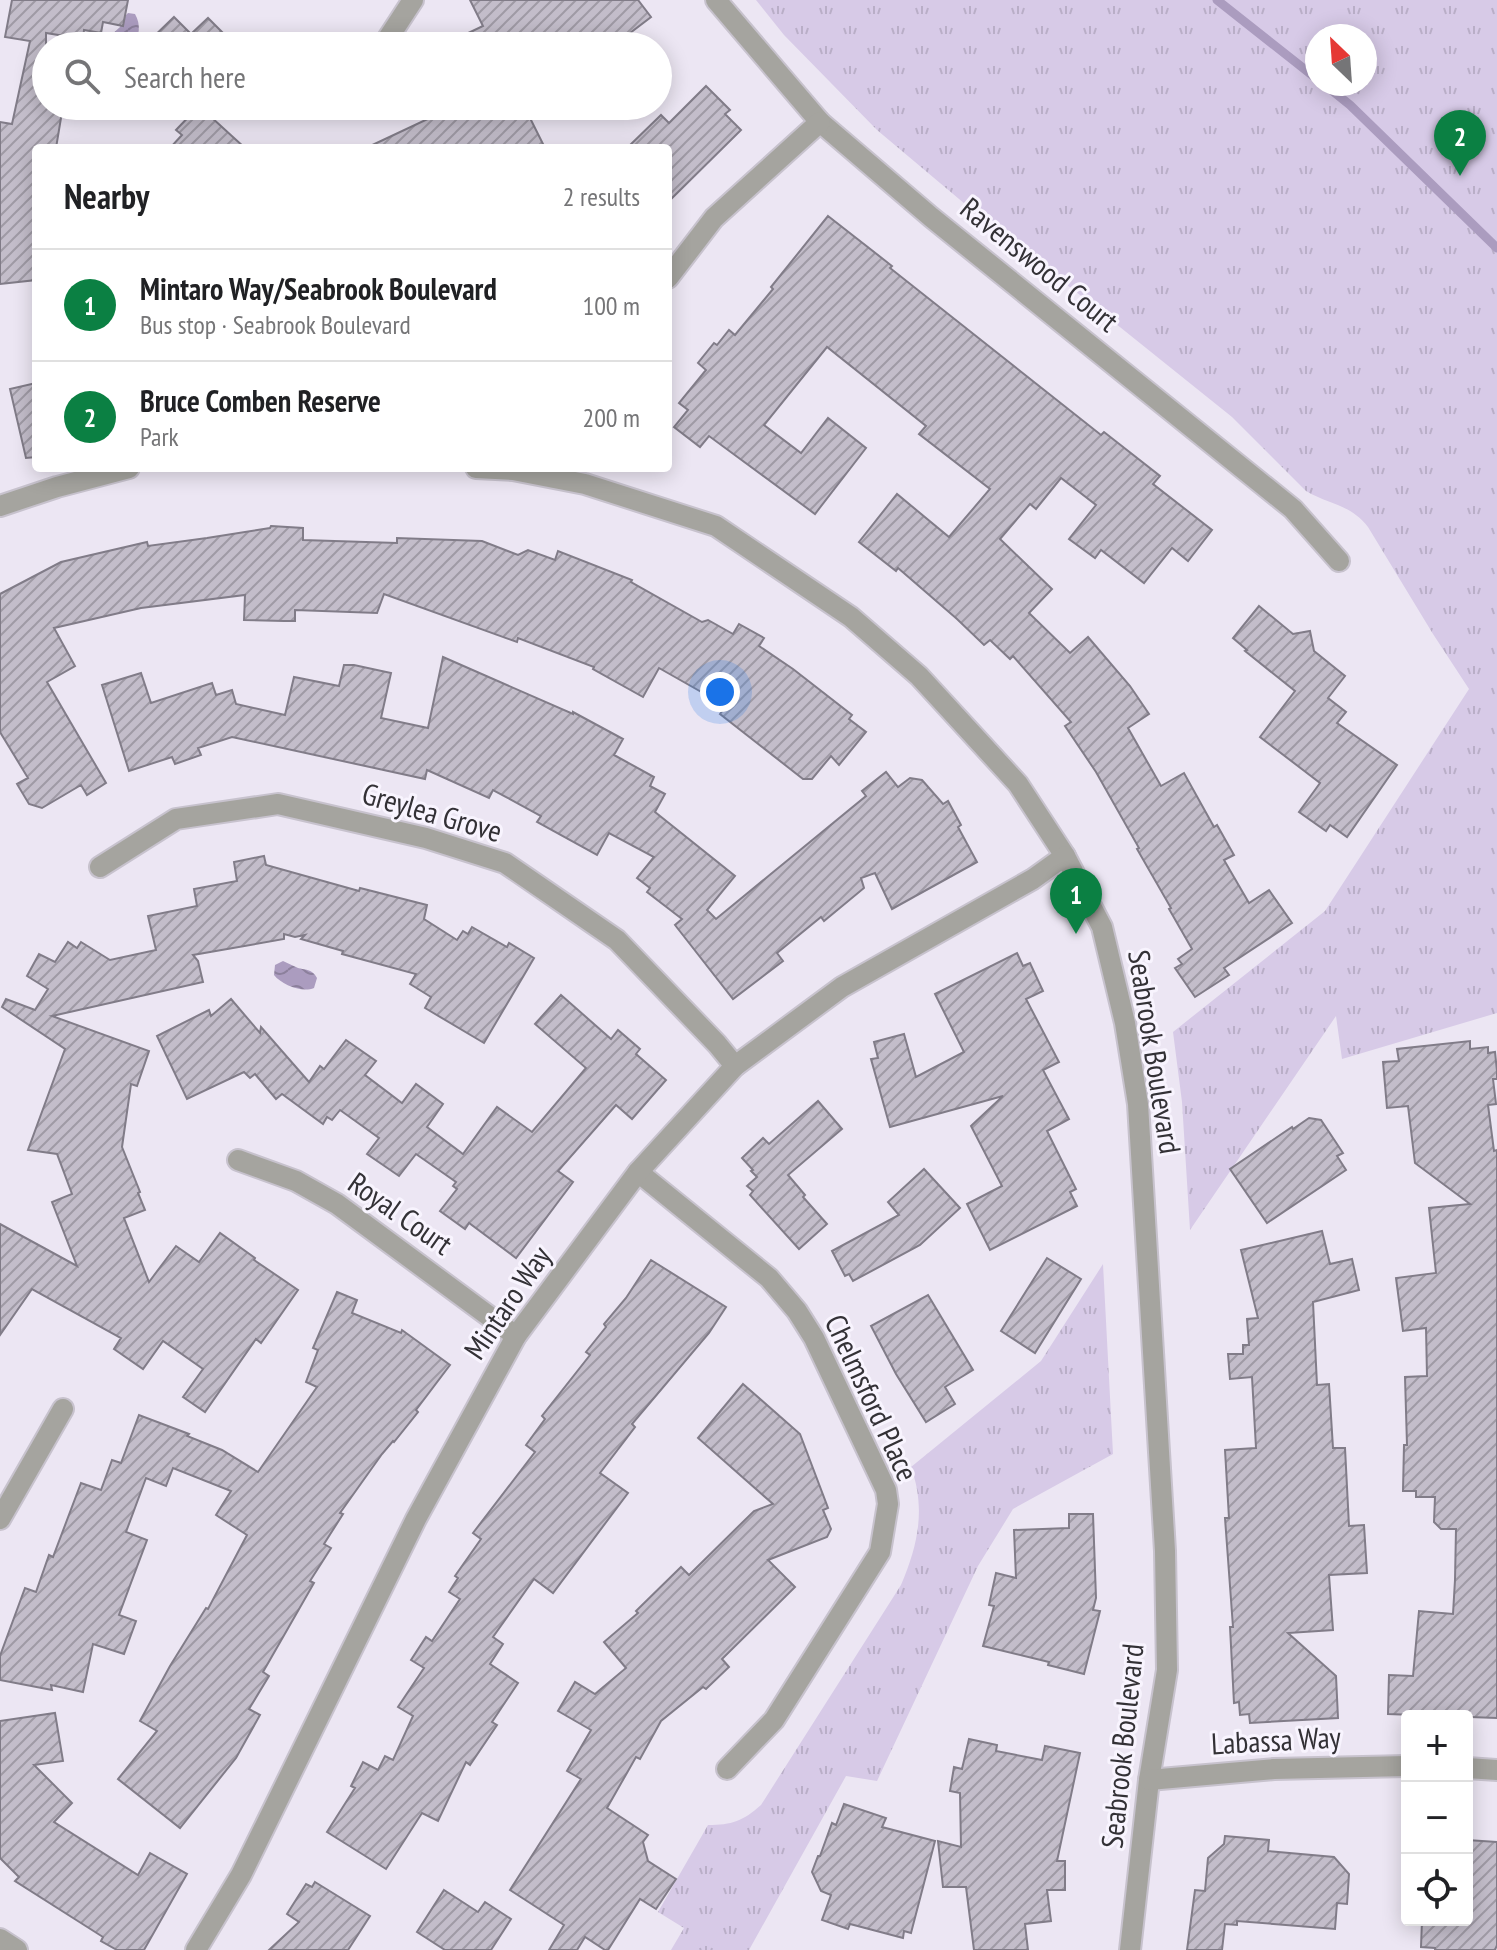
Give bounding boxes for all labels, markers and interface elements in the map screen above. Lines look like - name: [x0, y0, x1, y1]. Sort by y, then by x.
- north arrow: [1305, 24, 1377, 96]
- search box: [32, 32, 672, 120]
- icon: search: [60, 54, 104, 98]
- text: Search here: [124, 57, 246, 96]
- pin: 2: [1434, 110, 1486, 176]
- text: Nearby: [64, 174, 149, 218]
- text: 2 results: [563, 180, 640, 213]
- street label: Ravenswood Court: [953, 188, 1128, 340]
- text: Mintaro Way/Seabrook Boulevard: [140, 269, 497, 308]
- text: 1: [84, 289, 96, 322]
- text: 100 m: [582, 289, 640, 322]
- text: Bus stop · Seabrook Boulevard: [140, 308, 411, 341]
- text: Bruce Comben Reserve: [140, 381, 381, 420]
- text: 2: [84, 401, 96, 434]
- text: 200 m: [582, 401, 640, 434]
- text: Park: [140, 420, 179, 453]
- your location: [700, 672, 740, 712]
- street label: Greylea Grove: [358, 773, 507, 850]
- pin: 1: [1050, 868, 1102, 934]
- street label: Seabrook Boulevard: [1120, 947, 1191, 1156]
- street label: Royal Court: [341, 1163, 461, 1263]
- street label: Mintaro Way: [455, 1237, 559, 1366]
- street label: Chelmsford Place: [817, 1308, 928, 1487]
- street label: Seabrook Boulevard: [1091, 1642, 1152, 1850]
- map controls: [1401, 1710, 1473, 1926]
- button: +: [1401, 1710, 1473, 1782]
- street label: Labassa Way: [1210, 1717, 1342, 1762]
- button: −: [1401, 1782, 1473, 1854]
- button: locate: [1401, 1854, 1473, 1926]

